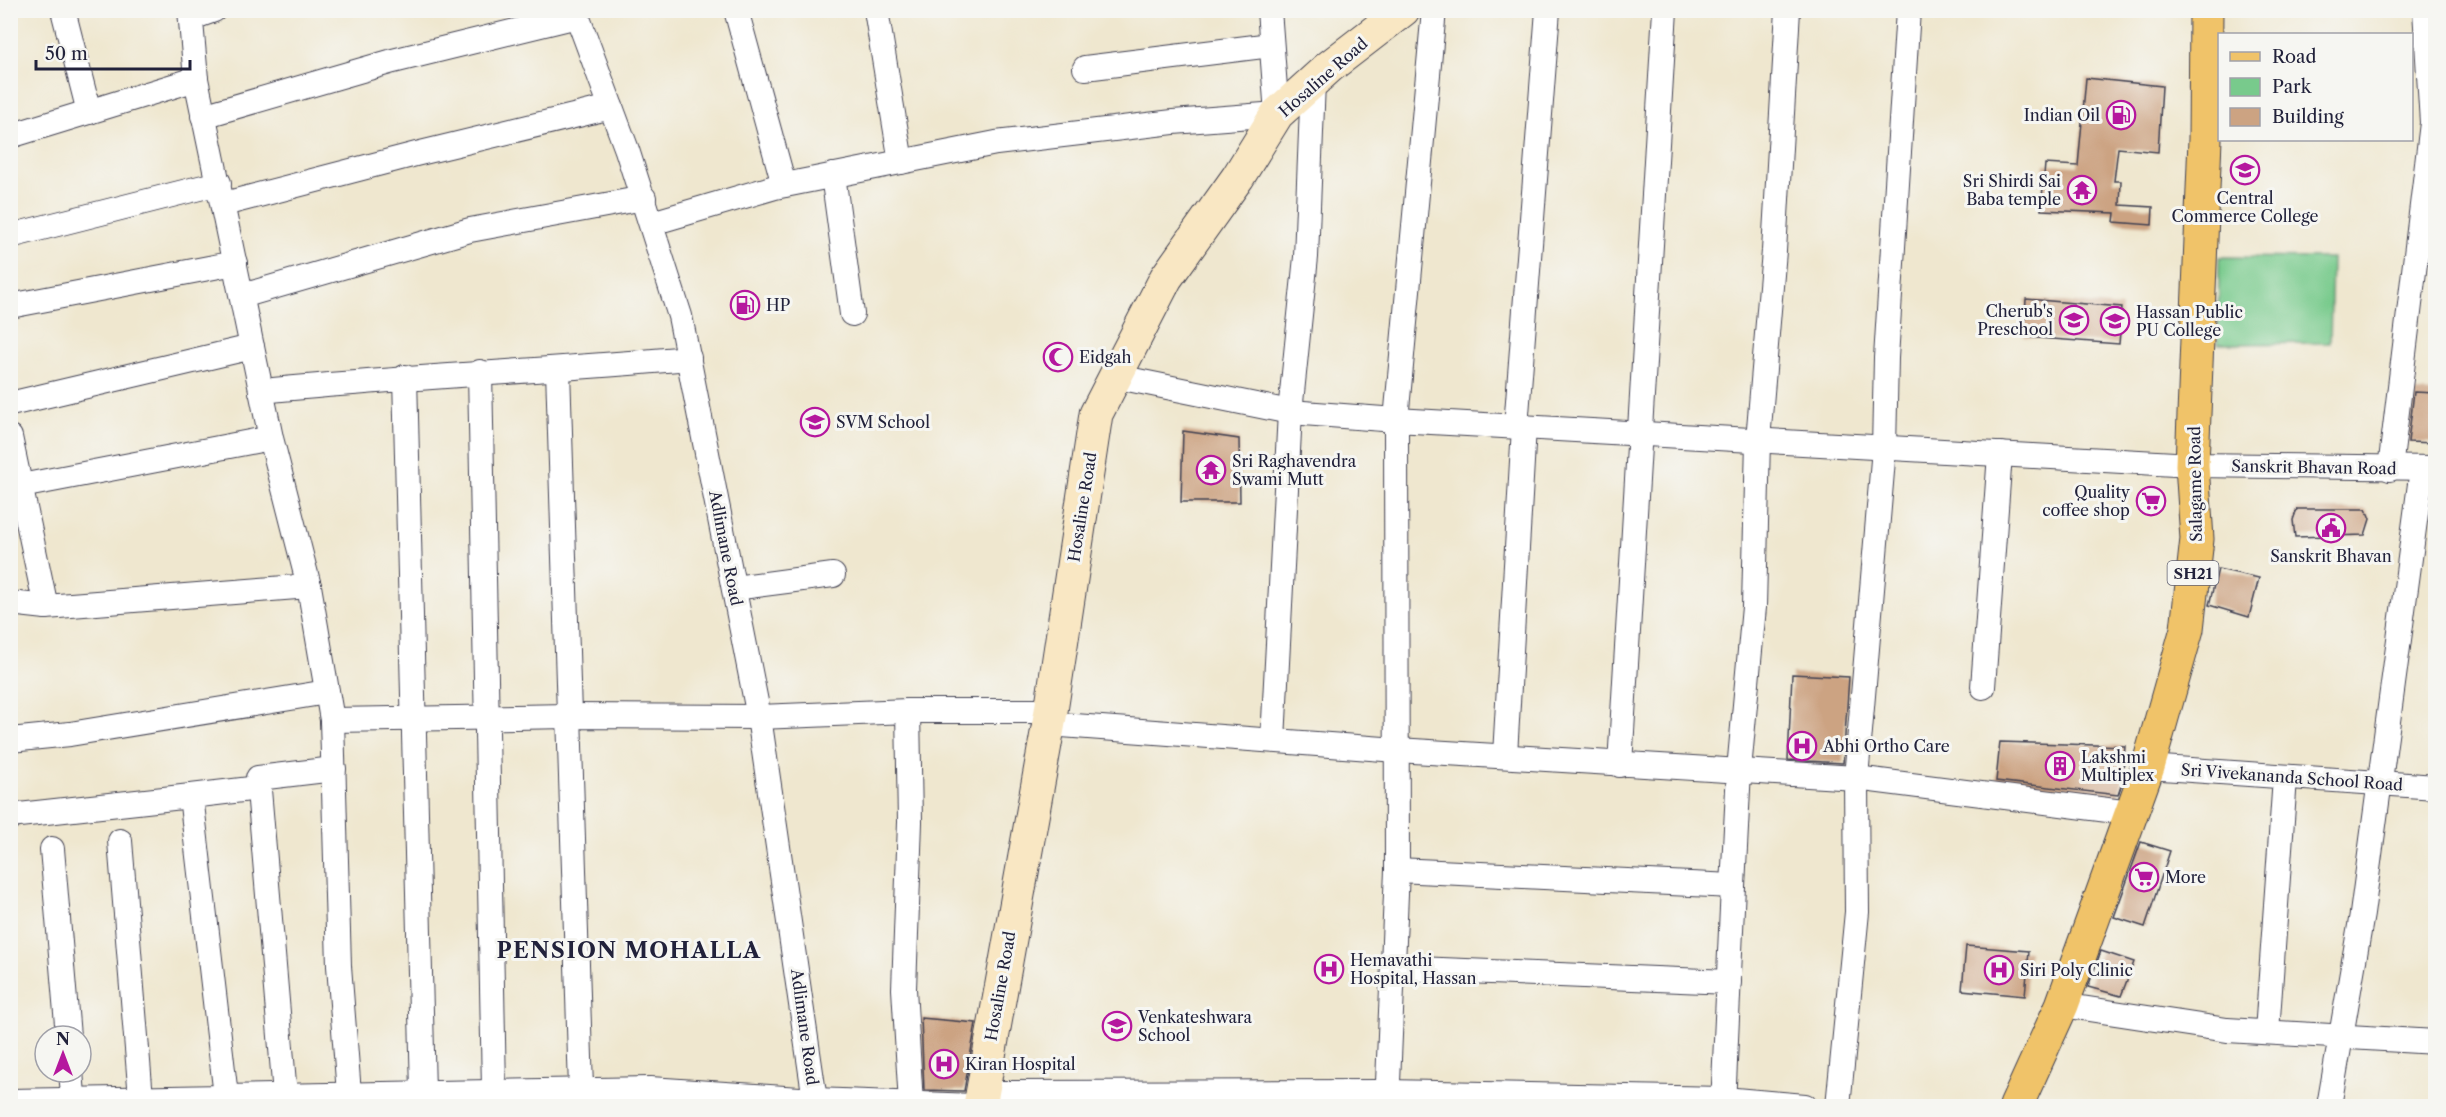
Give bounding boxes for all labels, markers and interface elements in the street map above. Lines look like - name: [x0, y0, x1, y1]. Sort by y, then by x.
- scale bar: [36, 33, 190, 71]
- street label: Hosaline Road: [1275, 33, 1372, 121]
- legend: [2218, 33, 2413, 141]
- text: 50 m: [45, 43, 88, 65]
- text: Road: [2272, 46, 2317, 68]
- text: Park: [2272, 76, 2313, 98]
- fuel station icon: Indian Oil: [2105, 99, 2137, 131]
- place label: Indian Oil: [2024, 105, 2100, 125]
- text: Building: [2272, 106, 2344, 128]
- school or university icon: Central Commerce College: [2229, 154, 2261, 186]
- place label: Sri Shirdi Sai Baba temple: [1963, 171, 2061, 209]
- temple icon: Sri Shirdi Sai Baba temple: [2066, 174, 2098, 206]
- place label: Central Commerce College: [2172, 188, 2319, 226]
- fuel station icon: HP: [729, 289, 761, 321]
- place label: HP: [766, 295, 791, 315]
- place label: Cherub's Preschool: [1977, 301, 2053, 339]
- place label: Hassan Public PU College: [2136, 302, 2243, 340]
- school or university icon: Cherub's Preschool: [2058, 304, 2090, 336]
- school or university icon: Hassan Public PU College: [2099, 305, 2131, 337]
- mosque icon: Eidgah: [1042, 341, 1074, 373]
- place label: Eidgah: [1079, 347, 1132, 367]
- school or university icon: SVM School: [799, 406, 831, 438]
- place label: SVM School: [836, 412, 930, 432]
- street label: Salagame Road: [2184, 426, 2206, 542]
- street label: Hosaline Road: [1063, 450, 1101, 563]
- place label: Sri Raghavendra Swami Mutt: [1232, 451, 1357, 489]
- temple icon: Sri Raghavendra Swami Mutt: [1195, 454, 1227, 486]
- street label: Sanskrit Bhavan Road: [2231, 456, 2397, 478]
- place label: Quality coffee shop: [2042, 482, 2131, 520]
- supermarket icon: Quality coffee shop: [2135, 485, 2167, 517]
- street label: Adlimane Road: [705, 488, 747, 608]
- public building icon: Sanskrit Bhavan: [2315, 512, 2347, 544]
- place label: Sanskrit Bhavan: [2270, 546, 2392, 566]
- road number: SH21: [2168, 561, 2218, 585]
- hospital icon: Abhi Ortho Care: [1786, 730, 1818, 762]
- place label: Abhi Ortho Care: [1822, 736, 1950, 756]
- place label: Lakshmi Multiplex: [2081, 747, 2155, 785]
- building icon: Lakshmi Multiplex: [2044, 750, 2076, 782]
- street label: Sri Vivekananda School Road: [2180, 759, 2404, 795]
- supermarket icon: More: [2128, 861, 2160, 893]
- place label: More: [2165, 867, 2206, 887]
- street label: Hosaline Road: [981, 929, 1020, 1042]
- district label: PENSION MOHALLA: [496, 937, 762, 964]
- place label: Hemavathi Hospital, Hassan: [1350, 950, 1477, 988]
- hospital icon: Hemavathi Hospital, Hassan: [1313, 953, 1345, 985]
- hospital icon: Siri Poly Clinic: [1983, 954, 2015, 986]
- place label: Siri Poly Clinic: [2020, 960, 2133, 980]
- street label: Adlimane Road: [787, 967, 823, 1087]
- place label: Venkateshwara School: [1137, 1007, 1253, 1045]
- school or university icon: Venkateshwara School: [1101, 1010, 1133, 1042]
- north arrow: [33, 1024, 93, 1084]
- text: N: [56, 1029, 70, 1049]
- hospital icon: Kiran Hospital: [928, 1048, 960, 1080]
- place label: Kiran Hospital: [965, 1054, 1076, 1074]

